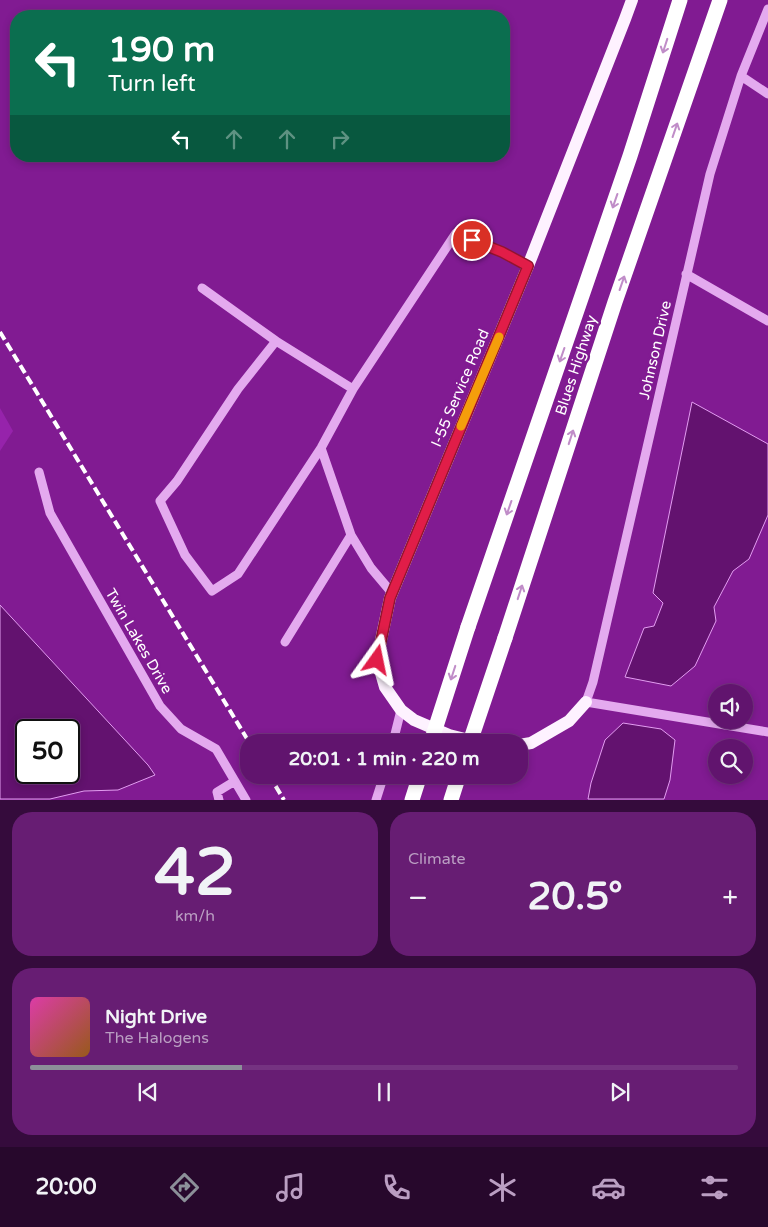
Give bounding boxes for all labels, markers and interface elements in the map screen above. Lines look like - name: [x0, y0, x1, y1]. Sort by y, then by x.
- text: 190 m: [108, 29, 215, 71]
- icon: left: [25, 30, 90, 95]
- one-way arrow: [660, 38, 669, 54]
- text: Turn left: [108, 71, 196, 97]
- one-way arrow: [671, 122, 680, 138]
- icon: left: [167, 125, 195, 153]
- icon: ahead: [220, 125, 248, 153]
- icon: ahead: [273, 125, 301, 153]
- icon: right: [326, 125, 354, 153]
- one-way arrow: [610, 193, 619, 208]
- pin: [451, 219, 493, 261]
- icon: arrive: [458, 226, 486, 254]
- one-way arrow: [618, 276, 627, 291]
- street label: Johnson Drive: [635, 299, 675, 401]
- street label: Blues Highway: [551, 313, 601, 417]
- street label: I-55 Service Road: [427, 326, 493, 450]
- one-way arrow: [557, 346, 566, 362]
- one-way arrow: [567, 430, 576, 446]
- one-way arrow: [504, 500, 513, 516]
- one-way arrow: [516, 584, 525, 600]
- street label: Twin Lakes Drive: [102, 585, 176, 697]
- position arrow: [350, 633, 402, 685]
- one-way arrow: [448, 665, 457, 680]
- map controls: [708, 684, 753, 784]
- button: sound: [708, 684, 753, 729]
- speed limit sign: 50: [15, 719, 80, 784]
- button: search: [708, 739, 753, 784]
- text: 20:01 · 1 min · 220 m: [288, 748, 480, 770]
- text: 42: [154, 834, 236, 913]
- text: Climate: [408, 849, 466, 869]
- text: 20.5°: [528, 874, 623, 920]
- text: −: [408, 881, 428, 915]
- text: +: [722, 881, 738, 915]
- text: km/h: [175, 906, 215, 926]
- text: Night Drive: [105, 1006, 207, 1028]
- text: The Halogens: [105, 1028, 209, 1048]
- icon: previous: [134, 1078, 162, 1106]
- icon: pause: [370, 1078, 398, 1106]
- icon: next: [606, 1078, 634, 1106]
- icon: directions: [167, 1170, 202, 1205]
- icon: music: [273, 1170, 308, 1205]
- icon: phone: [379, 1170, 414, 1205]
- icon: climate: [485, 1170, 520, 1205]
- icon: car: [591, 1170, 626, 1205]
- icon: filters: [697, 1170, 732, 1205]
- text: 20:00: [36, 1174, 96, 1200]

